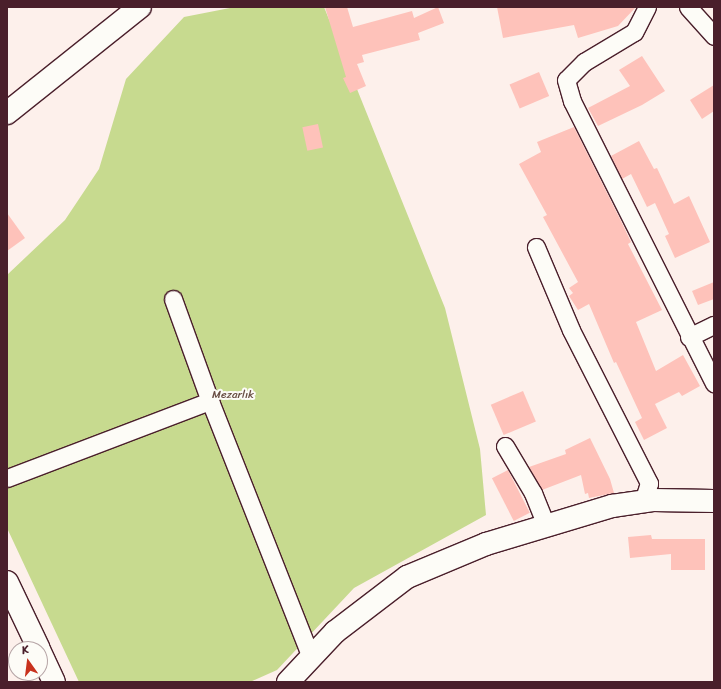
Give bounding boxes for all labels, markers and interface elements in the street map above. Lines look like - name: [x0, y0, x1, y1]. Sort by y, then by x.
- park label: Mezarlık: [212, 388, 254, 402]
- text: K: [20, 640, 31, 660]
- north arrow: [8, 641, 48, 681]

